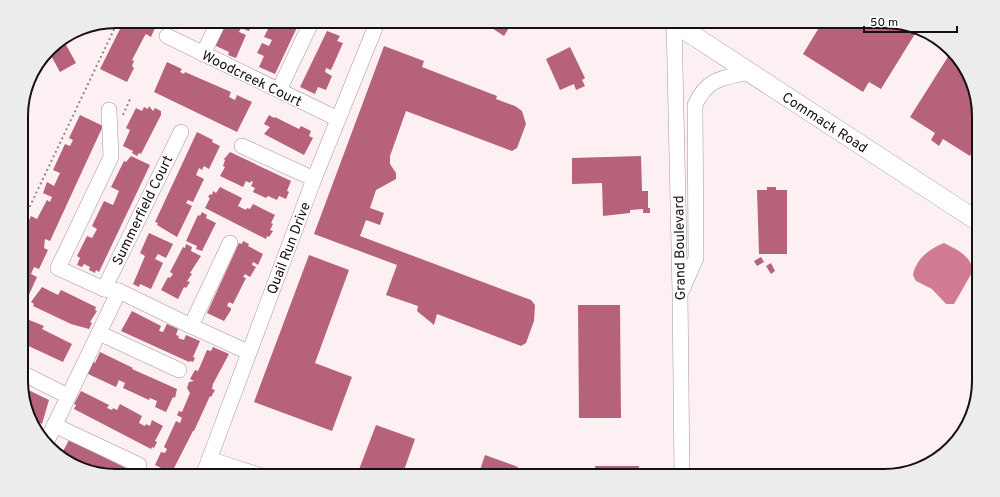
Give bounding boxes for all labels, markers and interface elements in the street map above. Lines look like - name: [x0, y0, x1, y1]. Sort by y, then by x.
- scale bar: [864, 8, 957, 34]
- text: 50 m: [870, 15, 898, 31]
- street label: Woodcreek Court: [198, 48, 304, 111]
- street label: Commack Road: [778, 89, 870, 157]
- street label: Summerfield Court: [109, 153, 177, 268]
- street label: Grand Boulevard: [671, 195, 690, 301]
- street label: Quail Run Drive: [264, 200, 315, 297]

